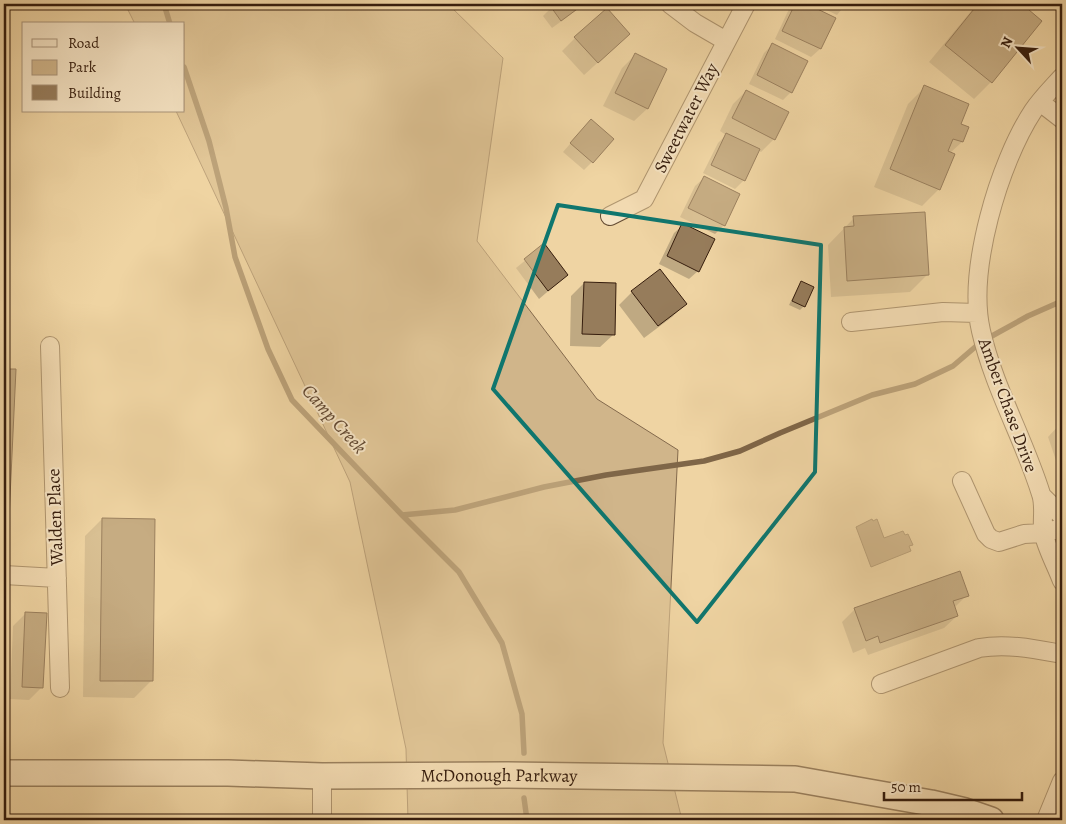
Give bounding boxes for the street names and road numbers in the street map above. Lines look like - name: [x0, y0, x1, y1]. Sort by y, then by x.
- street label: Sweetwater Way: [648, 58, 724, 177]
- street label: Amber Chase Drive: [972, 334, 1043, 476]
- street label: Walden Place: [41, 468, 69, 567]
- street label: McDonough Parkway: [421, 763, 578, 788]

